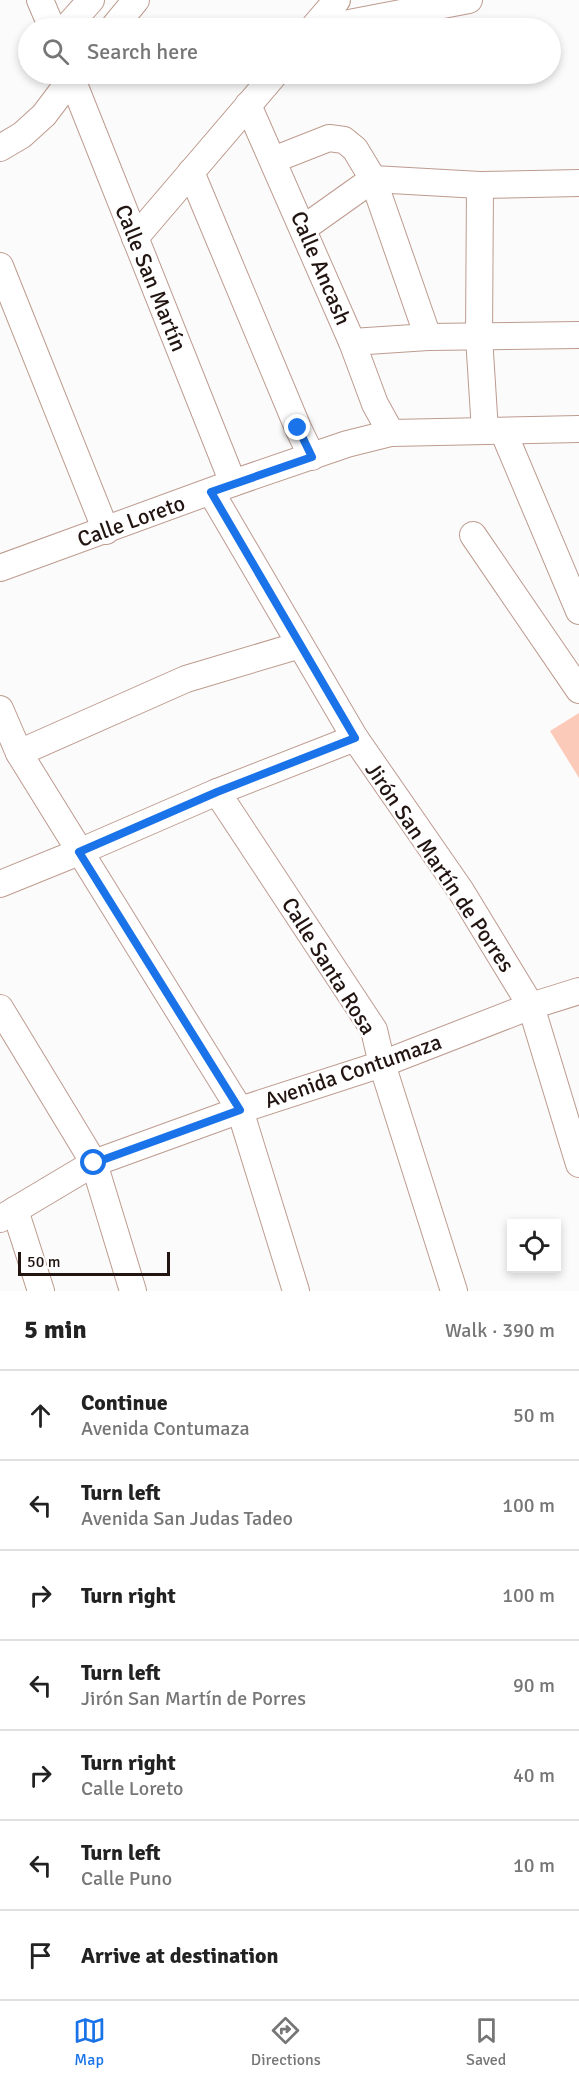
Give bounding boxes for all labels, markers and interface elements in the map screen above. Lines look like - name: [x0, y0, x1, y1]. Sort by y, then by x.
- search box: [18, 18, 561, 84]
- icon: search: [39, 35, 72, 68]
- text: Search here: [87, 38, 198, 65]
- street label: Calle San Martín: [109, 201, 193, 355]
- street label: Calle Ancash: [285, 207, 357, 329]
- route end: [284, 414, 310, 440]
- street label: Calle Loreto: [73, 489, 189, 553]
- street label: Jirón San Martín de Porres: [360, 757, 520, 977]
- street label: Calle Santa Rosa: [276, 892, 382, 1040]
- street label: Avenida Contumaza: [261, 1028, 445, 1114]
- route start: [80, 1149, 106, 1175]
- map controls: [507, 1219, 561, 1273]
- button: locate: [507, 1219, 561, 1273]
- scale bar: [18, 1249, 170, 1276]
- text: 50 m: [27, 1252, 61, 1272]
- text: 5 min: [24, 1314, 87, 1346]
- text: Walk · 390 m: [445, 1318, 555, 1343]
- text: Continue: [81, 1389, 168, 1416]
- icon: ahead: [24, 1399, 57, 1432]
- text: 50 m: [513, 1403, 555, 1428]
- text: Avenida Contumaza: [81, 1416, 250, 1441]
- text: Turn left: [81, 1479, 161, 1506]
- icon: left: [24, 1489, 57, 1522]
- text: 100 m: [502, 1493, 555, 1518]
- text: Avenida San Judas Tadeo: [81, 1506, 293, 1531]
- icon: right: [24, 1579, 57, 1612]
- text: Turn right: [81, 1582, 176, 1609]
- text: 100 m: [502, 1583, 555, 1608]
- text: Turn left: [81, 1659, 161, 1686]
- icon: left: [24, 1669, 57, 1702]
- text: 90 m: [513, 1673, 555, 1698]
- text: Jirón San Martín de Porres: [81, 1686, 306, 1711]
- text: Turn right: [81, 1749, 176, 1776]
- icon: right: [24, 1759, 57, 1792]
- text: 40 m: [513, 1763, 555, 1788]
- text: Calle Loreto: [81, 1776, 183, 1801]
- text: Turn left: [81, 1839, 161, 1866]
- icon: left: [24, 1849, 57, 1882]
- text: 10 m: [513, 1853, 555, 1878]
- text: Calle Puno: [81, 1866, 172, 1891]
- icon: arrive: [24, 1939, 57, 1972]
- text: Arrive at destination: [81, 1942, 278, 1969]
- tab: Map: [73, 2014, 106, 2070]
- tab: Directions: [251, 2014, 321, 2070]
- tab: Saved: [466, 2014, 506, 2070]

